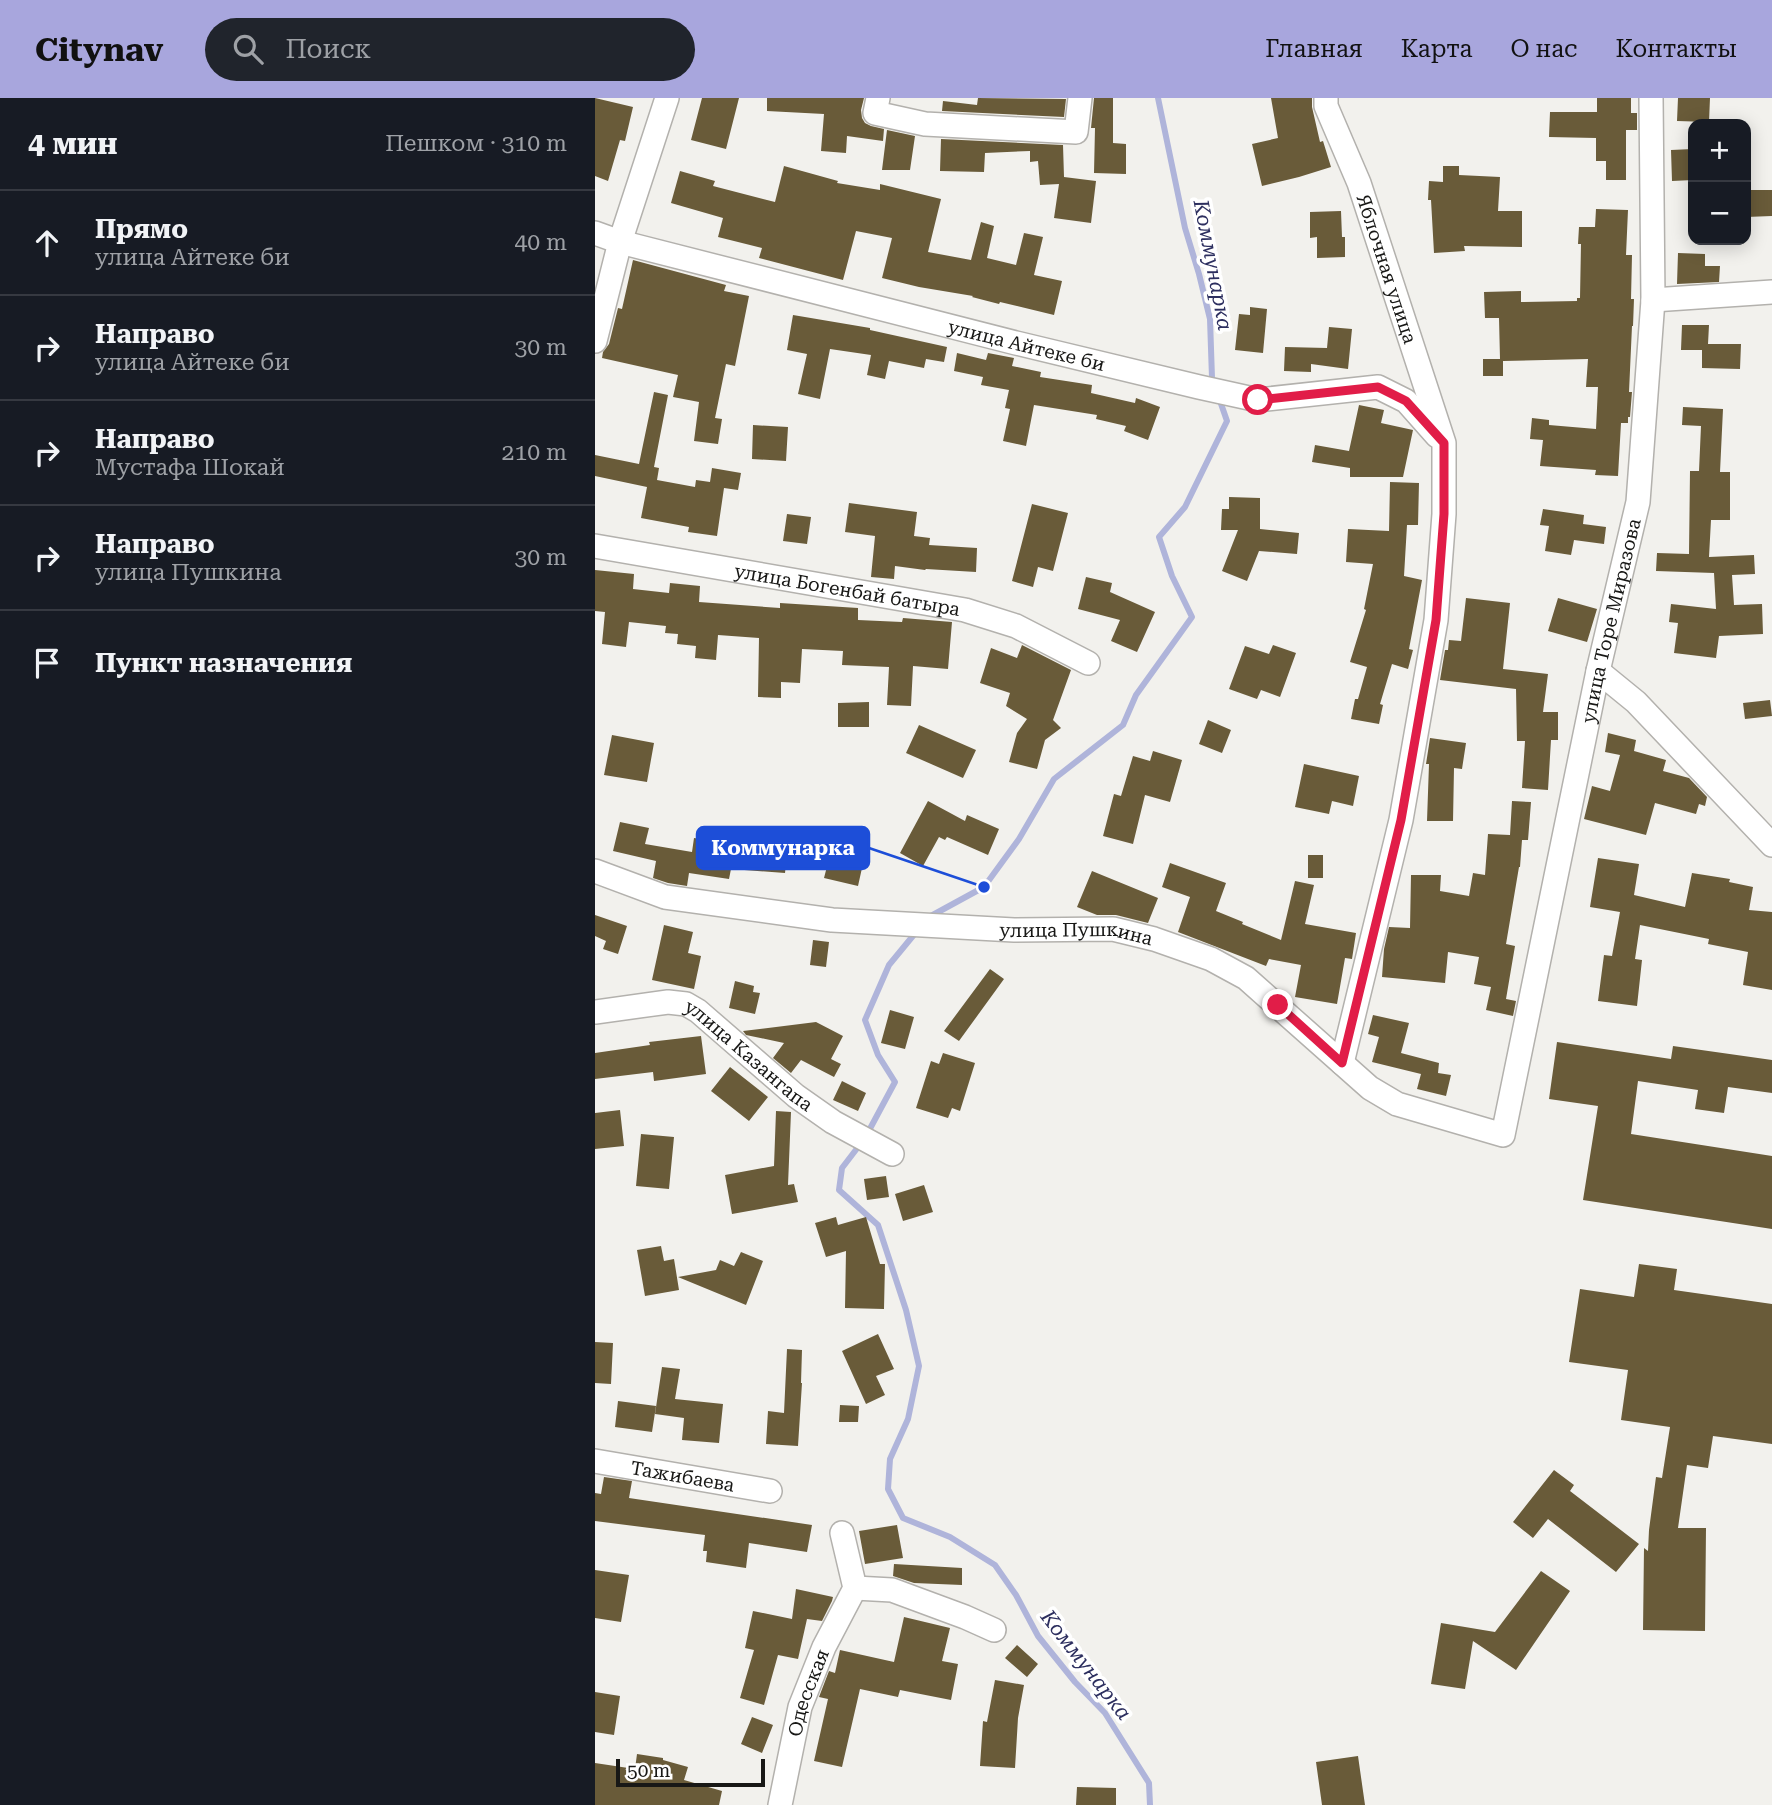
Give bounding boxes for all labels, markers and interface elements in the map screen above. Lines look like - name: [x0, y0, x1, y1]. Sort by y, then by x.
- search box: [205, 18, 695, 81]
- text: Citynav: [35, 30, 163, 69]
- icon: search: [229, 30, 267, 68]
- text: Поиск: [285, 34, 371, 64]
- text: Главная: [1265, 35, 1363, 63]
- text: Карта: [1401, 35, 1472, 63]
- text: О нас: [1510, 35, 1577, 63]
- text: Контакты: [1615, 35, 1737, 63]
- map controls: [1688, 119, 1751, 245]
- button: +: [1688, 119, 1751, 182]
- text: 4 мин: [28, 126, 118, 161]
- text: Пешком · 310 m: [385, 130, 567, 157]
- button: −: [1688, 182, 1751, 245]
- street label: Яблочная улица: [1352, 191, 1422, 347]
- water label: Коммунарка: [1188, 197, 1237, 332]
- text: Прямо: [95, 214, 188, 244]
- icon: ahead: [28, 224, 66, 262]
- text: 40 m: [514, 229, 567, 256]
- text: улица Айтеке би: [95, 244, 290, 271]
- street label: улица Айтеке би: [946, 315, 1108, 376]
- text: Направо: [95, 319, 215, 349]
- icon: right: [28, 329, 66, 367]
- text: 30 m: [514, 334, 567, 361]
- text: улица Айтеке би: [95, 349, 290, 376]
- route start: [1242, 384, 1273, 415]
- text: Направо: [95, 424, 215, 454]
- icon: right: [28, 434, 66, 472]
- text: 210 m: [502, 439, 567, 466]
- text: Мустафа Шокай: [95, 454, 285, 481]
- street label: улица Торе Миразова: [1576, 515, 1645, 725]
- text: Направо: [95, 529, 215, 559]
- icon: right: [28, 539, 66, 577]
- text: 30 m: [514, 544, 567, 571]
- text: улица Пушкина: [95, 559, 282, 586]
- street label: улица Богенбай батыра: [733, 559, 963, 621]
- icon: arrive: [28, 644, 66, 682]
- text: Пункт назначения: [95, 648, 352, 678]
- callout: Коммунарка: [697, 827, 869, 869]
- text: Коммунарка: [711, 836, 855, 860]
- street label: улица Пушкина: [999, 917, 1156, 950]
- route end: [1262, 989, 1293, 1020]
- street label: улица Казангапа: [681, 994, 818, 1116]
- street label: Тажибаева: [629, 1456, 737, 1496]
- water label: Коммунарка: [1035, 1605, 1136, 1725]
- street label: Одесская: [783, 1645, 834, 1738]
- scale bar: [616, 1756, 765, 1788]
- text: 50 m: [627, 1759, 670, 1782]

